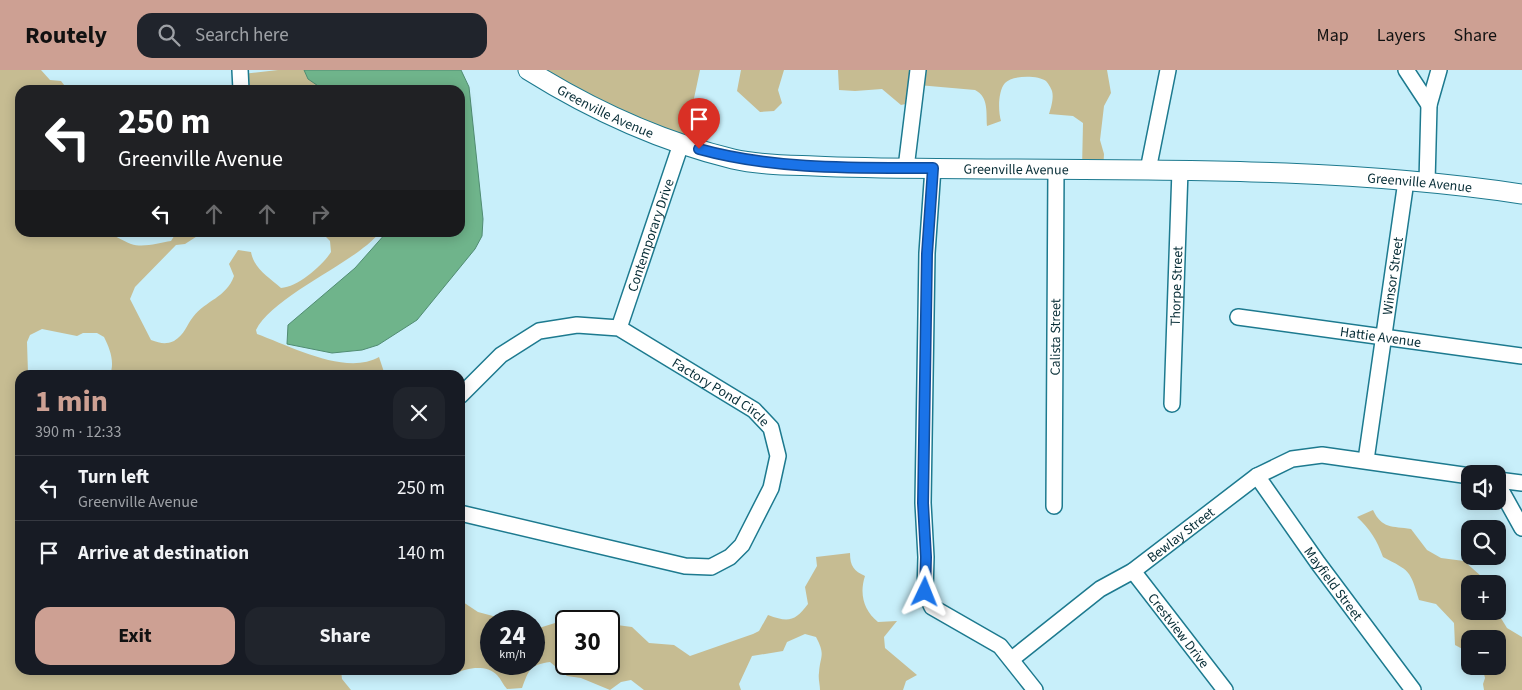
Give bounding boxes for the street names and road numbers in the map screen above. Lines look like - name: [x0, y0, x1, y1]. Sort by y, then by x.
- street label: Greenville Avenue: [553, 80, 656, 144]
- street label: Greenville Avenue: [964, 160, 1069, 180]
- street label: Greenville Avenue: [1367, 168, 1473, 198]
- street label: Contemporary Drive: [623, 176, 680, 295]
- street label: Winsor Street: [1378, 236, 1409, 316]
- street label: Thorpe Street: [1166, 245, 1188, 327]
- street label: Calista Street: [1046, 298, 1066, 376]
- street label: Hattie Avenue: [1339, 322, 1422, 353]
- street label: Factory Pond Circle: [668, 354, 774, 431]
- street label: Bewlay Street: [1143, 503, 1219, 568]
- street label: Mayfield Street: [1299, 543, 1367, 625]
- street label: Crestview Drive: [1143, 589, 1214, 673]

